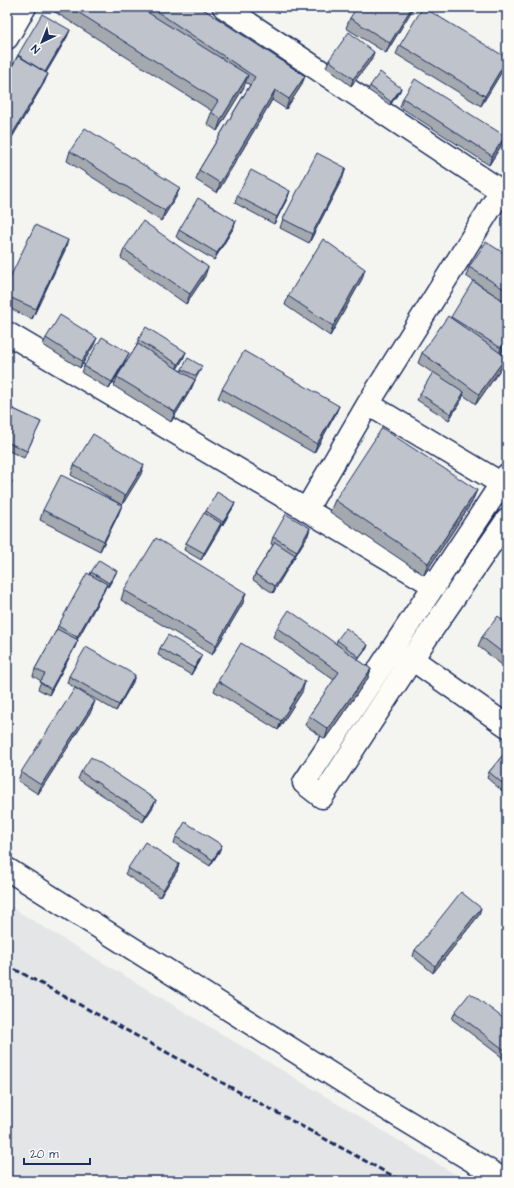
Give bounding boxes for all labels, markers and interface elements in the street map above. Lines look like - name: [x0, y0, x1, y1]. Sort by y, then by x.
- north arrow: [22, 22, 62, 62]
- text: N: [28, 41, 43, 57]
- scale bar: [24, 1140, 90, 1166]
- text: 20 m: [30, 1146, 59, 1163]

